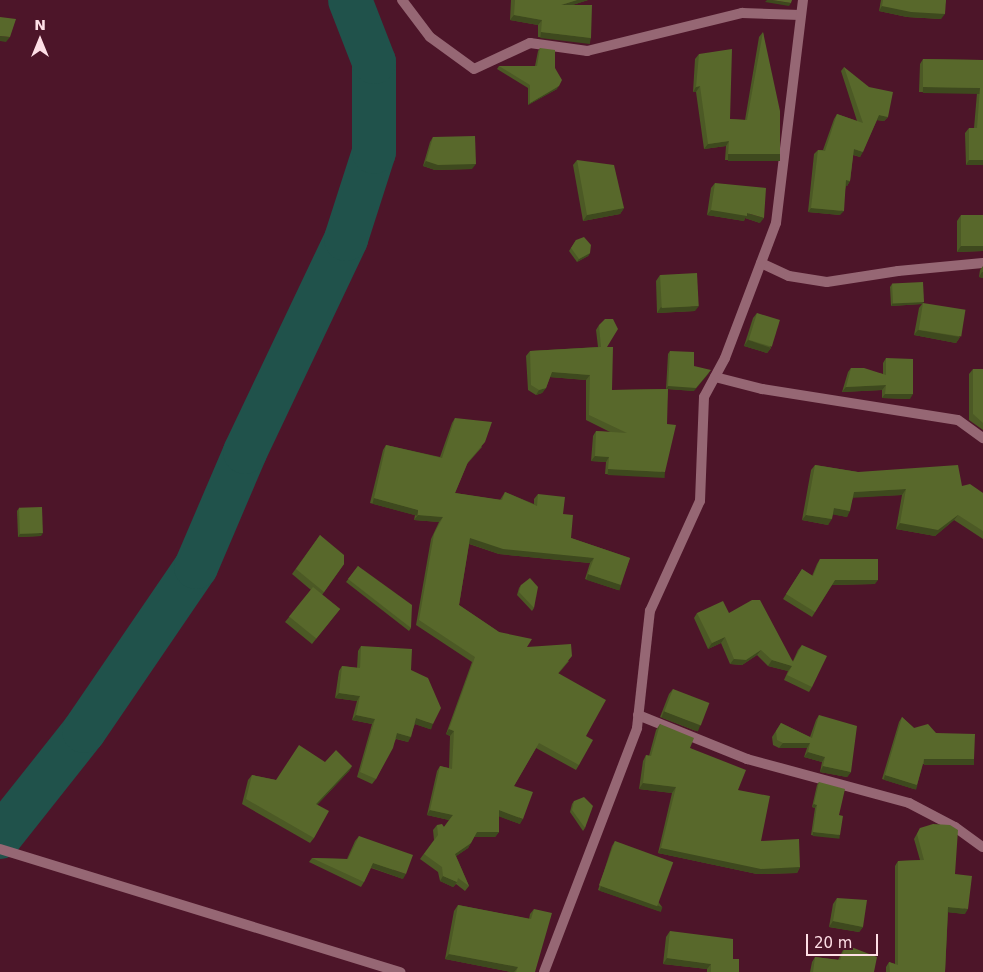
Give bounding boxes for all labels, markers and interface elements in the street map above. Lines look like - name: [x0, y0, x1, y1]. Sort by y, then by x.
- north arrow: [15, 15, 65, 65]
- text: N: [34, 17, 46, 33]
- scale bar: [808, 924, 880, 956]
- text: 20 m: [814, 934, 852, 952]

